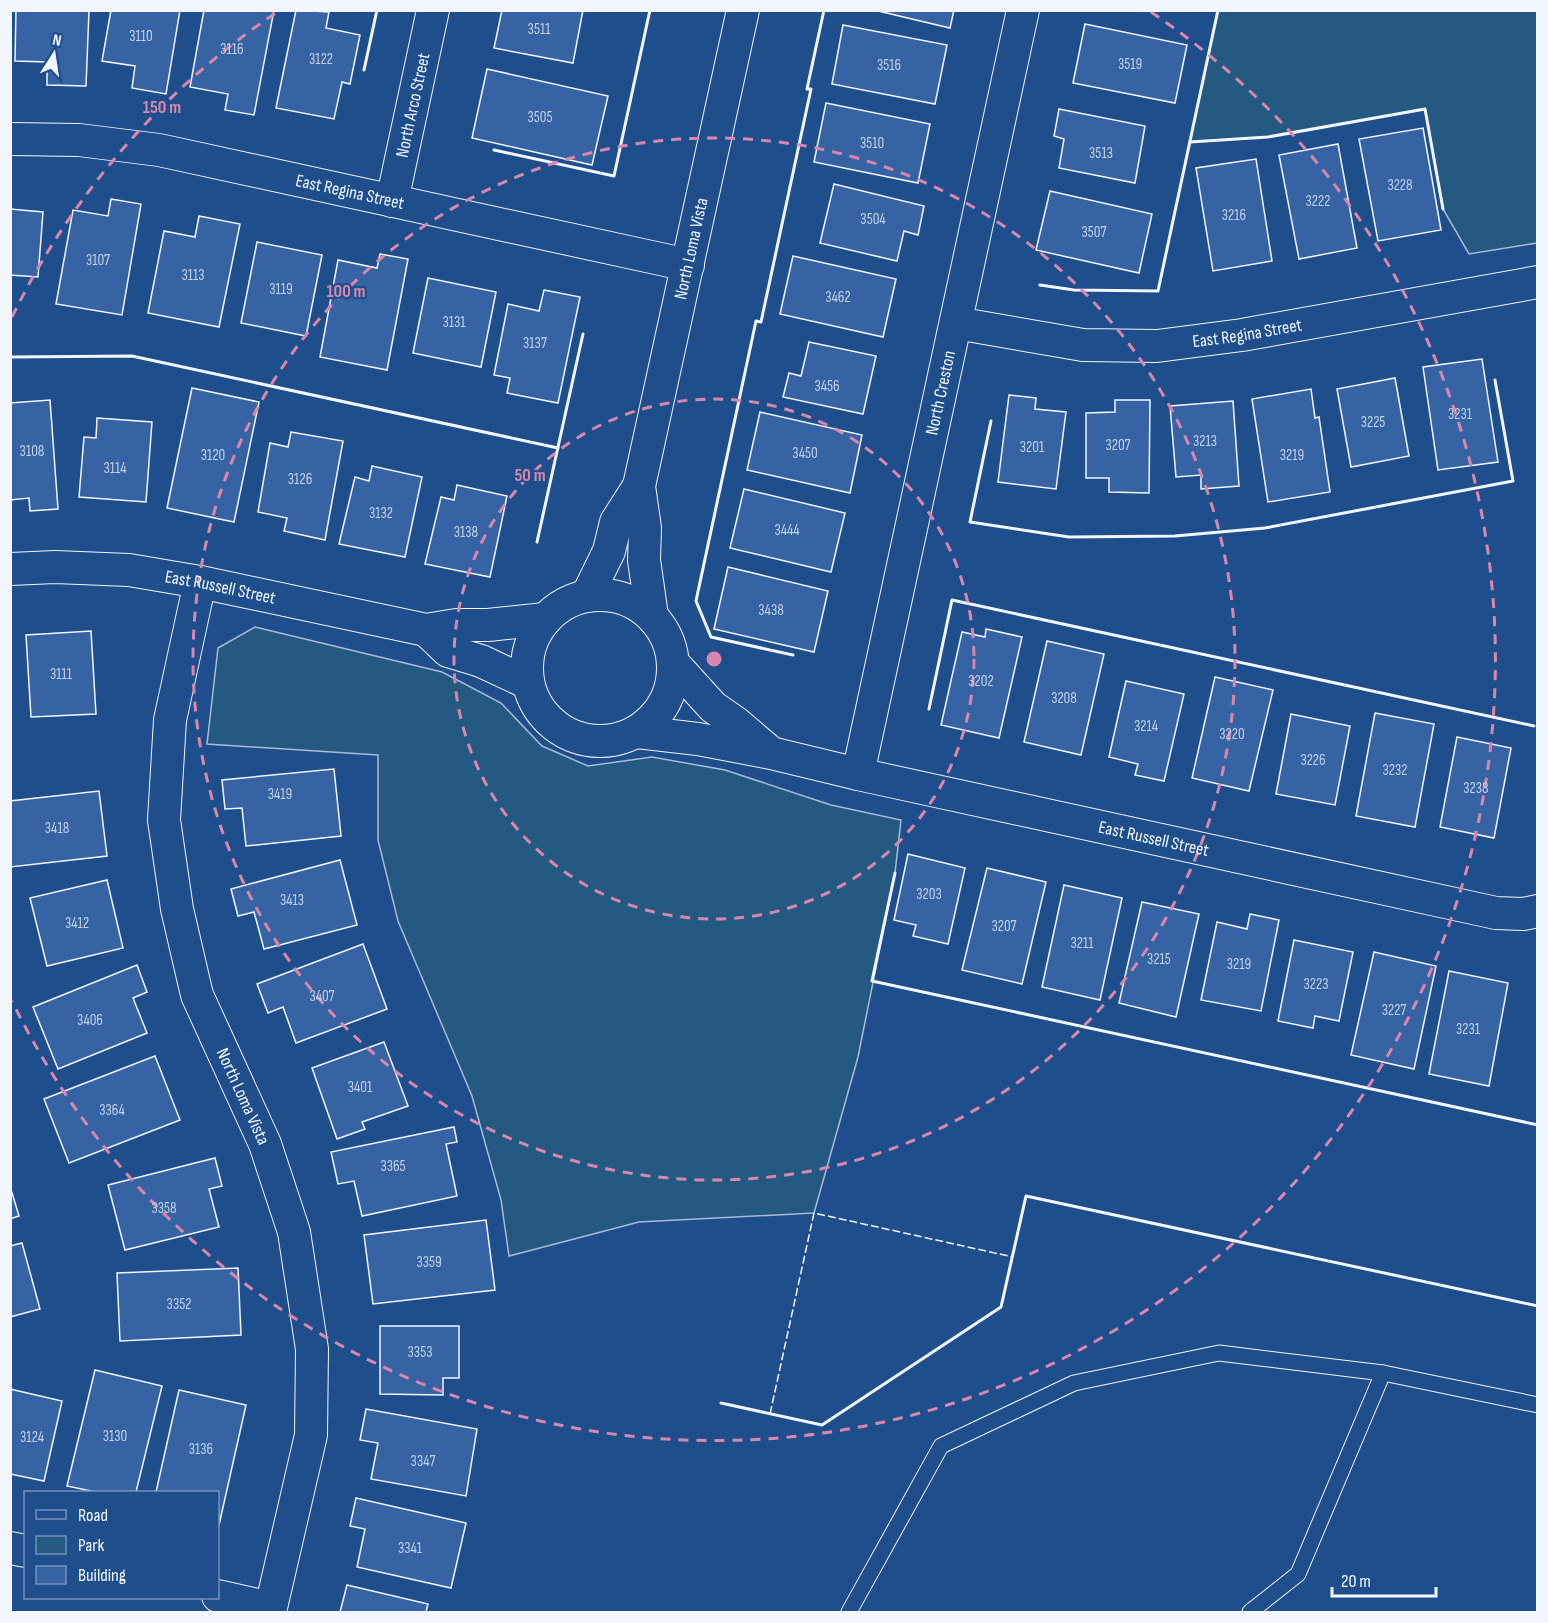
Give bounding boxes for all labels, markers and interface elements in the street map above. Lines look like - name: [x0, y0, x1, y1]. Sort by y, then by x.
- house number: 3511: [528, 20, 551, 39]
- north arrow: [24, 24, 84, 84]
- house number: 3110: [129, 27, 153, 46]
- text: N: [51, 31, 63, 51]
- house number: 3116: [220, 40, 244, 59]
- house number: 3122: [309, 50, 333, 69]
- street label: North Arco Street: [391, 50, 434, 160]
- house number: 3519: [1118, 55, 1142, 74]
- house number: 3516: [877, 56, 901, 75]
- text: 150 m: [143, 97, 181, 118]
- house number: 3505: [527, 108, 553, 127]
- house number: 3510: [860, 134, 884, 153]
- house number: 3513: [1089, 144, 1113, 163]
- street label: East Regina Street: [294, 170, 407, 214]
- house number: 3228: [1387, 176, 1413, 195]
- house number: 3222: [1306, 192, 1330, 211]
- street label: North Loma Vista: [670, 196, 712, 302]
- house number: 3216: [1222, 206, 1246, 225]
- house number: 3504: [860, 210, 886, 229]
- house number: 3507: [1082, 223, 1106, 242]
- house number: 3107: [86, 251, 110, 270]
- house number: 3113: [181, 266, 205, 285]
- house number: 3119: [269, 280, 293, 299]
- text: 100 m: [327, 281, 366, 302]
- house number: 3462: [825, 288, 851, 307]
- house number: 3131: [442, 313, 466, 332]
- street label: East Regina Street: [1191, 314, 1304, 352]
- house number: 3137: [523, 334, 547, 353]
- street label: North Creston: [921, 349, 960, 437]
- house number: 3456: [814, 377, 840, 396]
- house number: 3231: [1448, 405, 1473, 424]
- house number: 3225: [1361, 413, 1385, 432]
- house number: 3213: [1193, 432, 1217, 451]
- house number: 3207: [1105, 436, 1131, 455]
- house number: 3201: [1020, 438, 1045, 457]
- house number: 3108: [20, 442, 44, 461]
- house number: 3450: [792, 444, 818, 463]
- house number: 3120: [201, 446, 225, 465]
- house number: 3219: [1280, 446, 1304, 465]
- house number: 3114: [103, 459, 127, 478]
- text: 50 m: [514, 465, 546, 486]
- house number: 3126: [288, 470, 312, 489]
- house number: 3132: [369, 504, 393, 523]
- house number: 3444: [774, 521, 800, 540]
- house number: 3138: [454, 523, 478, 542]
- street label: East Russell Street: [163, 566, 278, 608]
- house number: 3438: [758, 601, 784, 620]
- centre of rings: [704, 649, 724, 669]
- house number: 3111: [50, 665, 73, 684]
- house number: 3202: [968, 672, 994, 691]
- house number: 3208: [1051, 689, 1077, 708]
- house number: 3214: [1134, 717, 1158, 736]
- house number: 3220: [1219, 725, 1245, 744]
- house number: 3226: [1300, 751, 1326, 770]
- house number: 3232: [1383, 761, 1408, 780]
- house number: 3238: [1463, 779, 1489, 798]
- house number: 3419: [268, 785, 292, 804]
- street label: East Russell Street: [1097, 816, 1211, 861]
- house number: 3418: [45, 819, 69, 838]
- house number: 3203: [916, 885, 942, 904]
- house number: 3413: [280, 891, 304, 910]
- house number: 3412: [65, 914, 89, 933]
- house number: 3207: [991, 917, 1017, 936]
- house number: 3211: [1070, 934, 1094, 953]
- house number: 3215: [1147, 950, 1171, 969]
- house number: 3219: [1227, 955, 1251, 974]
- house number: 3223: [1304, 975, 1329, 994]
- house number: 3407: [309, 987, 335, 1006]
- house number: 3227: [1382, 1001, 1406, 1020]
- house number: 3406: [77, 1011, 103, 1030]
- house number: 3231: [1456, 1020, 1481, 1039]
- street label: North Loma Vista: [212, 1045, 274, 1148]
- house number: 3401: [348, 1078, 373, 1097]
- house number: 3364: [99, 1101, 125, 1120]
- house number: 3365: [380, 1157, 406, 1176]
- house number: 3358: [151, 1199, 177, 1218]
- house number: 3359: [416, 1253, 442, 1272]
- house number: 3352: [167, 1295, 191, 1314]
- house number: 3353: [408, 1343, 432, 1362]
- house number: 3130: [103, 1427, 127, 1446]
- house number: 3124: [20, 1428, 44, 1447]
- house number: 3136: [189, 1440, 213, 1459]
- house number: 3347: [411, 1452, 435, 1471]
- legend: [24, 1491, 219, 1599]
- text: Road: [78, 1505, 108, 1526]
- text: Park: [78, 1535, 104, 1556]
- house number: 3341: [398, 1539, 423, 1558]
- scale bar: [1332, 1560, 1436, 1598]
- text: Building: [78, 1565, 126, 1586]
- text: 20 m: [1341, 1571, 1371, 1592]

